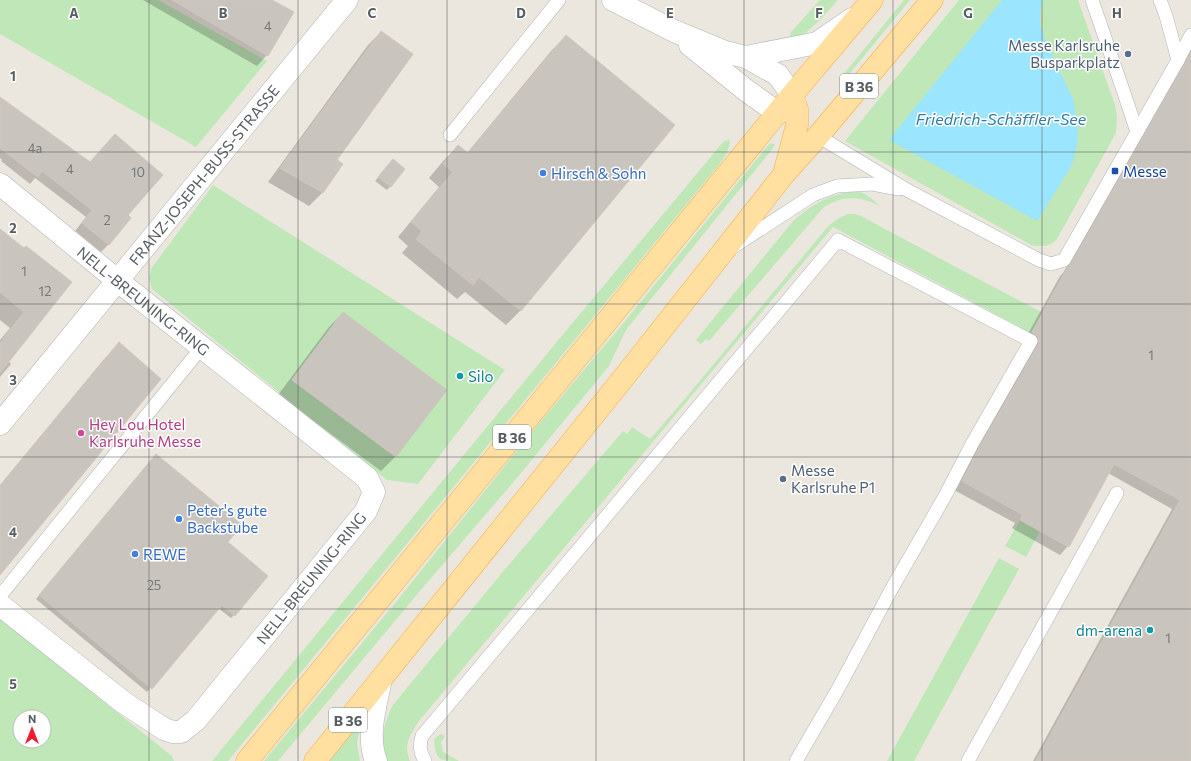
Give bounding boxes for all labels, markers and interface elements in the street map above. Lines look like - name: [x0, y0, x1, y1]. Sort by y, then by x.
- text: A: [69, 5, 79, 21]
- text: B: [219, 5, 228, 21]
- text: C: [368, 5, 377, 21]
- text: D: [516, 5, 526, 21]
- text: E: [666, 5, 674, 21]
- text: F: [815, 5, 823, 21]
- text: G: [963, 5, 973, 21]
- text: H: [1112, 5, 1122, 21]
- house number: 4: [264, 18, 272, 34]
- place label: Messe Karlsruhe Busparkplatz: [1008, 36, 1120, 71]
- marker: Messe Karlsruhe Busparkplatz: [1123, 49, 1133, 59]
- text: 1: [10, 68, 16, 84]
- road number: B 36: [840, 74, 878, 98]
- street label: FRANZ-JOSEPH-BUSS-STRASSE: [125, 81, 283, 268]
- water label: Friedrich-Schäffler-See: [916, 109, 1087, 128]
- house number: 4a: [28, 140, 42, 156]
- house number: 4: [66, 161, 74, 177]
- place label: Messe: [1123, 162, 1167, 180]
- house number: 10: [131, 164, 145, 180]
- place label: Hirsch & Sohn: [551, 164, 646, 182]
- marker: Messe: [1110, 166, 1120, 176]
- marker: Hirsch & Sohn: [538, 168, 548, 178]
- house number: 2: [103, 212, 111, 228]
- text: 2: [9, 220, 17, 236]
- street label: NELL-BREUNING-RING: [74, 242, 213, 359]
- house number: 1: [21, 263, 27, 279]
- house number: 12: [39, 283, 51, 299]
- house number: 1: [1148, 347, 1154, 363]
- place label: Silo: [468, 367, 493, 385]
- marker: Silo: [455, 371, 465, 381]
- text: 3: [9, 372, 17, 388]
- place label: Hey Lou Hotel Karlsruhe Messe: [89, 415, 201, 450]
- road number: B 36: [493, 425, 531, 449]
- marker: Hey Lou Hotel Karlsruhe Messe: [76, 428, 86, 438]
- place label: Messe Karlsruhe P1: [791, 461, 875, 496]
- marker: Messe Karlsruhe P1: [778, 474, 788, 484]
- place label: Peter's gute Backstube: [187, 501, 267, 536]
- street label: NELL-BREUNING-RING: [252, 509, 370, 647]
- marker: Peter's gute Backstube: [174, 514, 184, 524]
- text: 4: [9, 524, 17, 540]
- place label: REWE: [143, 545, 186, 563]
- marker: REWE: [130, 549, 140, 559]
- house number: 25: [147, 577, 161, 593]
- place label: dm-arena: [1076, 621, 1142, 639]
- marker: dm-arena: [1145, 625, 1155, 635]
- house number: 1: [1165, 630, 1171, 646]
- text: 5: [9, 676, 17, 692]
- road number: B 36: [329, 708, 367, 732]
- north arrow: [12, 709, 52, 749]
- text: N: [28, 712, 36, 725]

